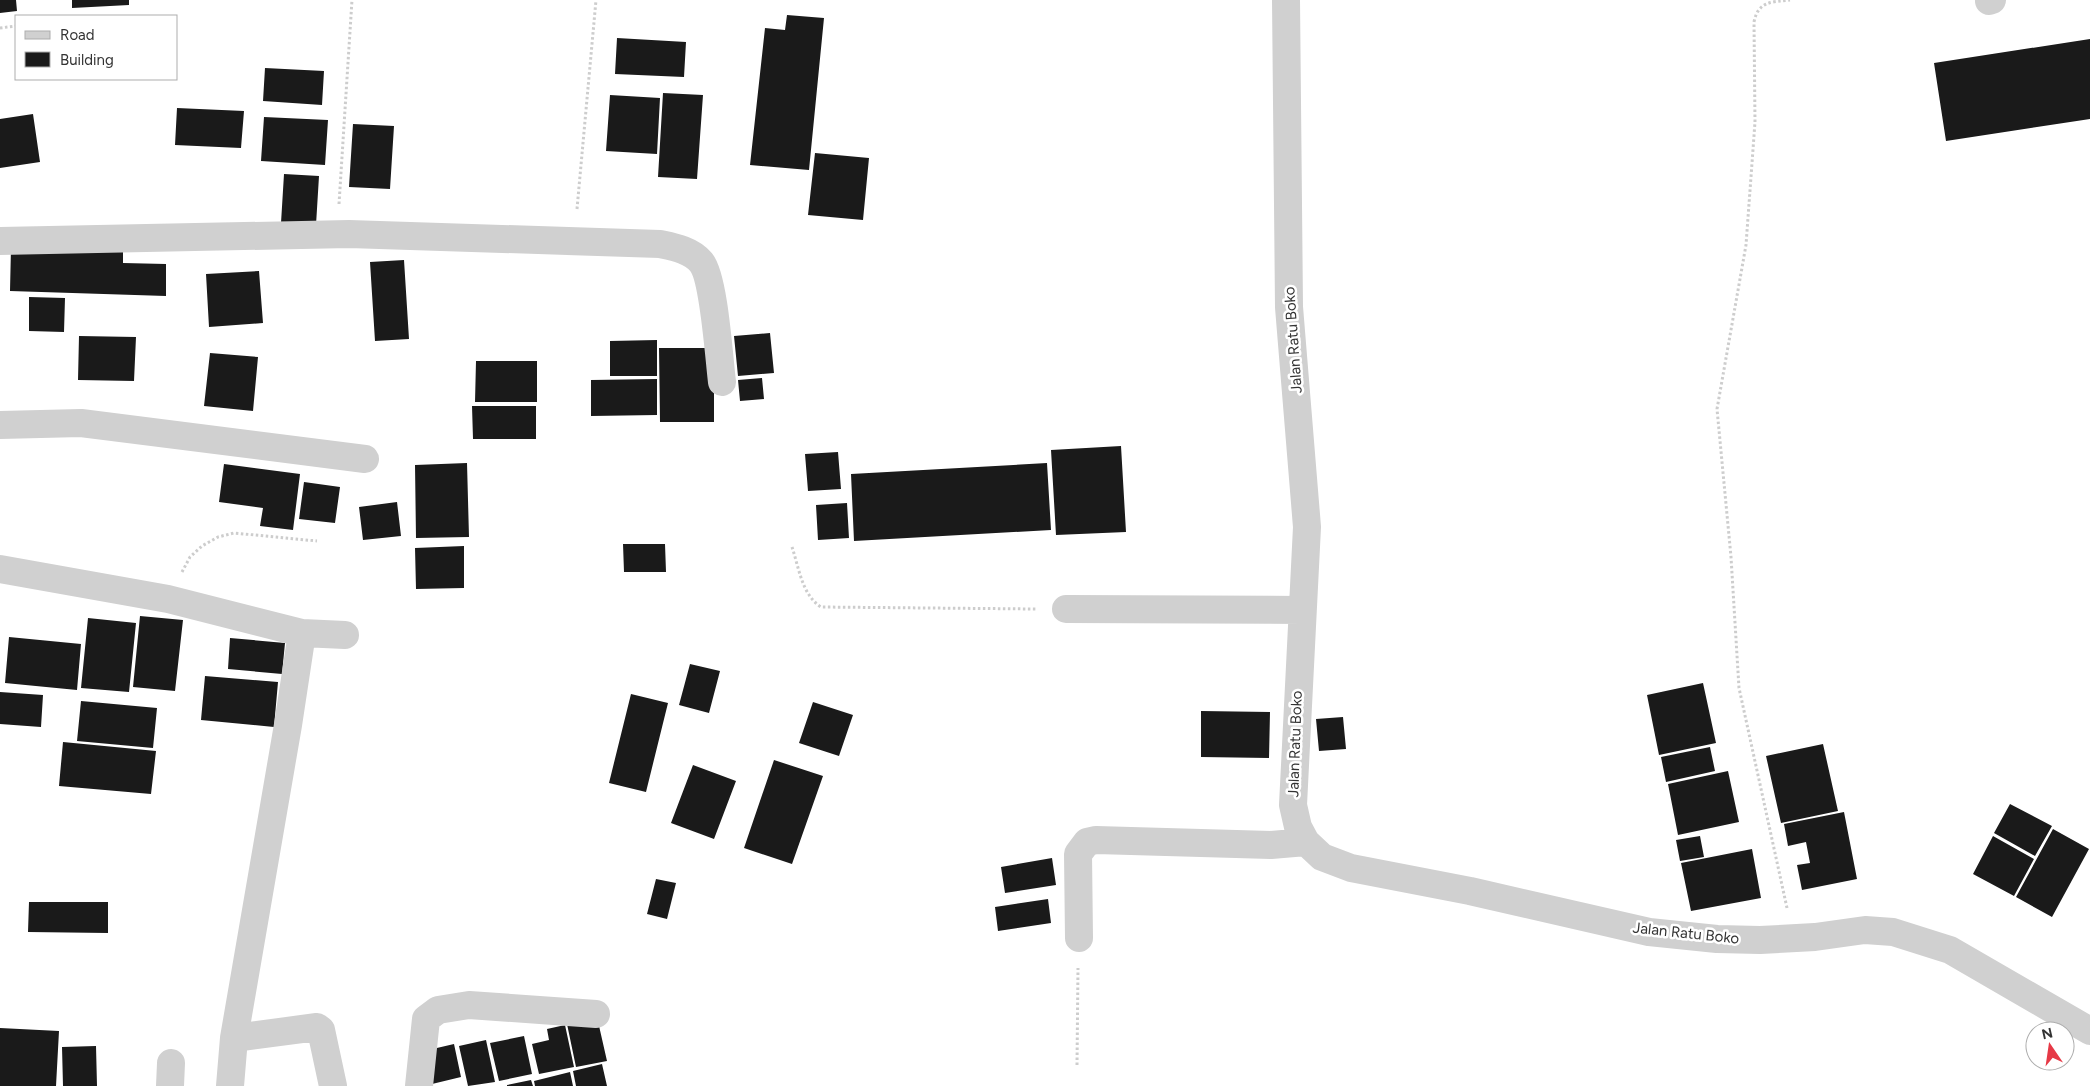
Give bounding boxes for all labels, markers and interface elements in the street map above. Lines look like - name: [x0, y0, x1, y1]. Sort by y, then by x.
- legend: [15, 15, 178, 80]
- text: Road: [60, 26, 95, 44]
- text: Building: [60, 51, 114, 69]
- street label: Jalan Ratu Boko: [1280, 286, 1306, 394]
- street label: Jalan Ratu Boko: [1284, 690, 1306, 798]
- street label: Jalan Ratu Boko: [1632, 918, 1740, 948]
- north arrow: [2025, 1021, 2075, 1071]
- text: N: [2040, 1024, 2054, 1043]

